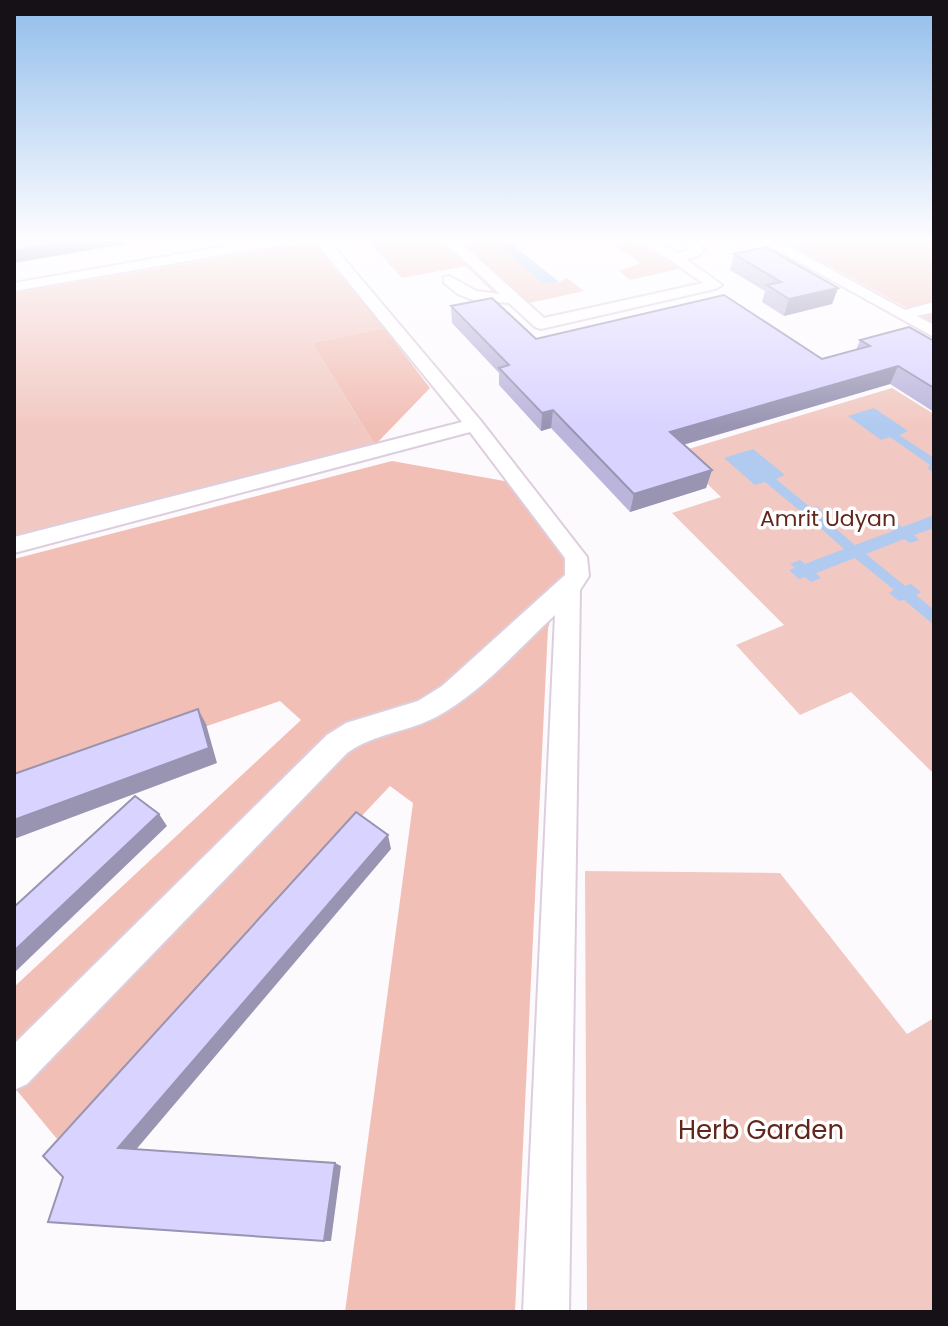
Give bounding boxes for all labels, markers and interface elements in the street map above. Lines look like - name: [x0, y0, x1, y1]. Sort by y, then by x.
- park label: Amrit Udyan: [760, 503, 896, 534]
- park label: Herb Garden: [678, 1112, 844, 1148]

